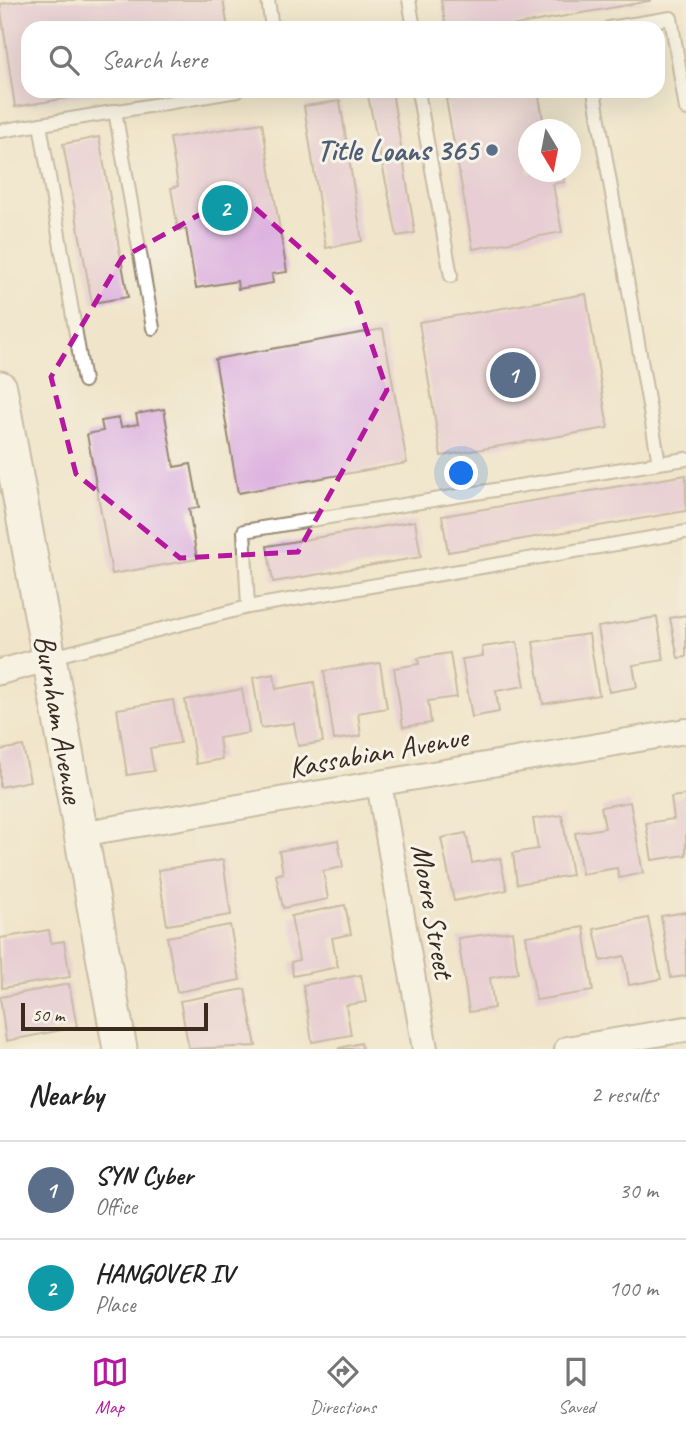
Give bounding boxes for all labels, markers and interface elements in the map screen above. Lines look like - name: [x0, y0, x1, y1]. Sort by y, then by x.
- search box: [21, 21, 665, 98]
- icon: search: [45, 41, 83, 79]
- text: Search here: [101, 43, 207, 76]
- north arrow: [518, 119, 581, 182]
- place label: Title Loans 365: [317, 131, 481, 169]
- marker: Title Loans 365: [484, 142, 500, 158]
- pin: 2: [202, 182, 248, 234]
- pin: 1: [490, 349, 536, 401]
- your location: [444, 456, 478, 490]
- street label: Burnham Avenue: [26, 632, 93, 808]
- street label: Kassabian Avenue: [286, 717, 473, 786]
- street label: Moore Street: [403, 841, 464, 984]
- scale bar: [21, 1000, 208, 1032]
- text: 50 m: [32, 1003, 64, 1027]
- text: Nearby: [28, 1076, 104, 1114]
- text: 2 results: [591, 1080, 658, 1109]
- text: SYN Cyber: [95, 1159, 193, 1192]
- text: 1: [46, 1176, 56, 1205]
- text: 30 m: [619, 1176, 658, 1205]
- text: Office: [95, 1192, 137, 1221]
- text: HANGOVER IV: [95, 1257, 233, 1290]
- text: 2: [46, 1274, 56, 1303]
- text: 100 m: [609, 1274, 658, 1303]
- text: Place: [95, 1290, 135, 1319]
- tab: Map: [91, 1353, 129, 1419]
- tab: Directions: [310, 1353, 376, 1419]
- tab: Saved: [557, 1353, 595, 1419]

